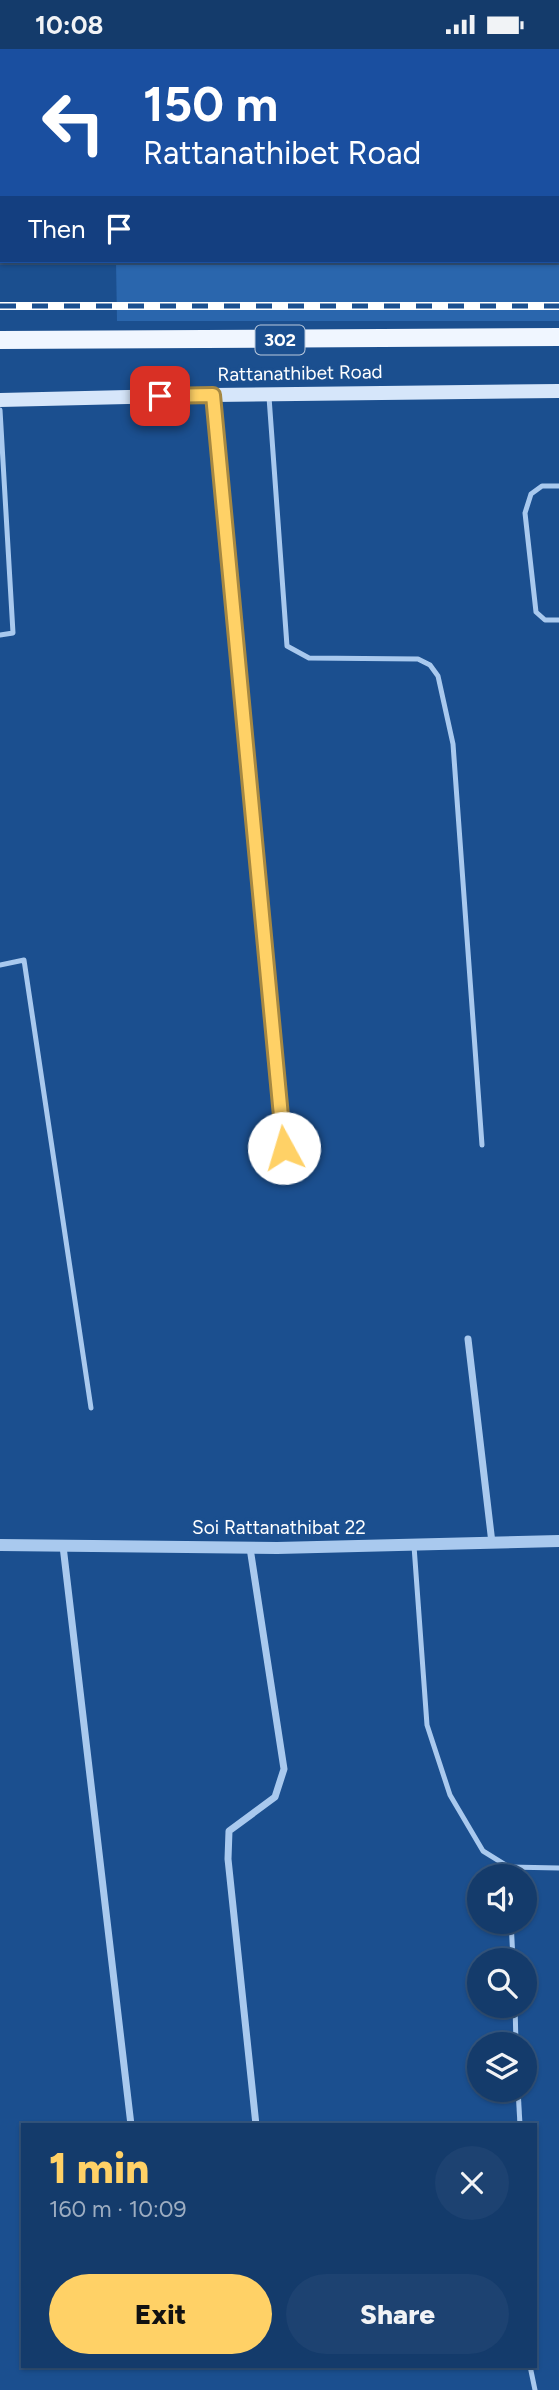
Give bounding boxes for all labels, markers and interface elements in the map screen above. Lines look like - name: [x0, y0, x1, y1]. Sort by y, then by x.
- text: 10:08: [35, 9, 103, 41]
- text: 150 m: [143, 74, 278, 133]
- icon: left: [28, 77, 119, 168]
- text: Rattanathibet Road: [143, 134, 421, 172]
- icon: arrive: [100, 210, 138, 248]
- text: Then: [28, 213, 86, 245]
- road number: 302: [256, 325, 304, 355]
- street label: Rattanathibet Road: [217, 360, 383, 386]
- pin: [130, 366, 190, 426]
- icon: arrive: [141, 377, 179, 415]
- position arrow: [247, 1111, 321, 1185]
- street label: Soi Rattanathibat 22: [192, 1516, 366, 1539]
- map controls: [467, 1864, 537, 2102]
- button: sound: [467, 1864, 537, 1934]
- button: search: [467, 1948, 537, 2018]
- button: layers: [467, 2032, 537, 2102]
- text: 1 min: [49, 2143, 149, 2194]
- button: close: [435, 2146, 509, 2220]
- text: 160 m · 10:09: [49, 2195, 187, 2223]
- button: Exit: [49, 2274, 272, 2354]
- button: Share: [286, 2274, 509, 2354]

